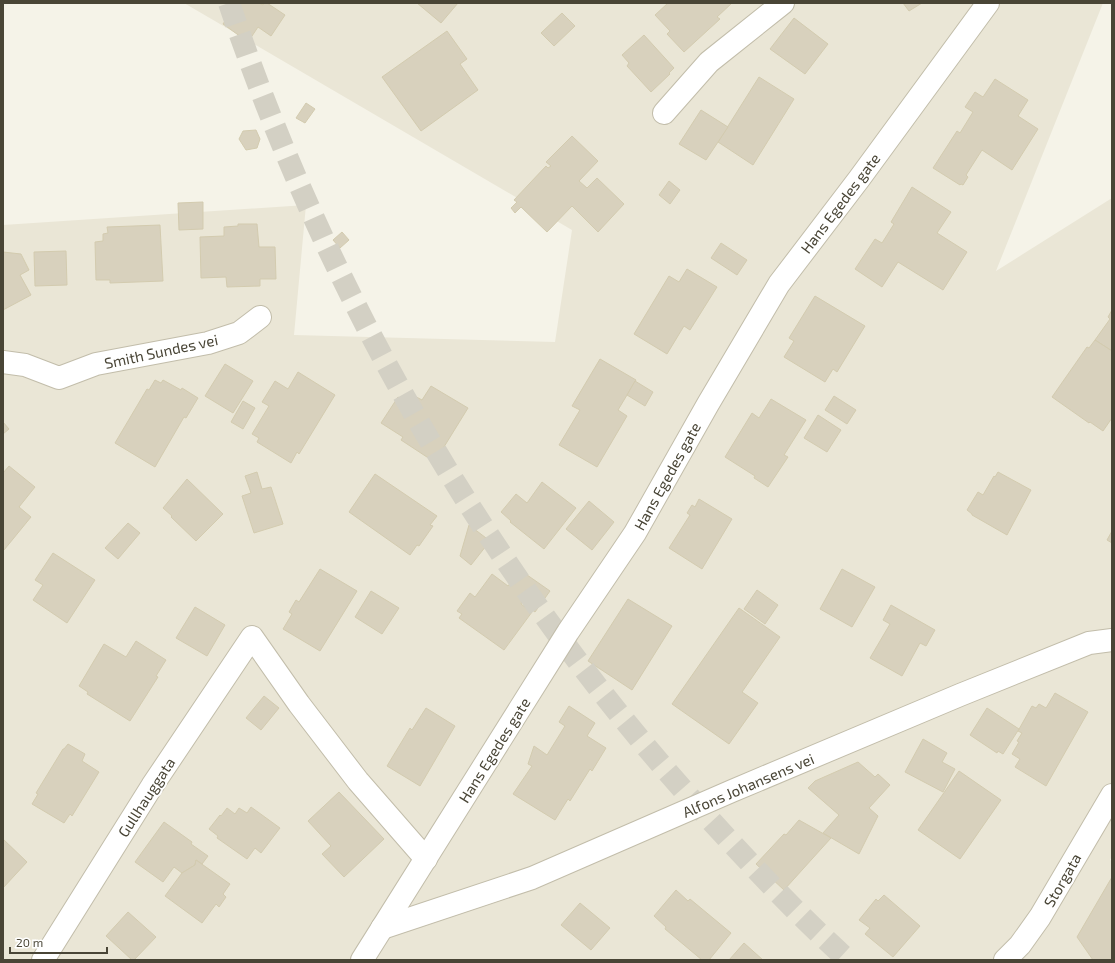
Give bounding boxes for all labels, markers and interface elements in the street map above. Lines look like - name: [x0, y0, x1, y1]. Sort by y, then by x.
- street label: Hans Egedes gate: [797, 149, 883, 257]
- street label: Smith Sundes vei: [103, 330, 219, 372]
- street label: Hans Egedes gate: [630, 419, 704, 533]
- street label: Hans Egedes gate: [454, 694, 534, 806]
- street label: Alfons Johansens vei: [680, 749, 816, 821]
- street label: Gullhauggata: [114, 754, 178, 840]
- street label: Storgata: [1039, 850, 1085, 910]
- scale bar: [10, 929, 107, 955]
- text: 20 m: [16, 935, 43, 949]

